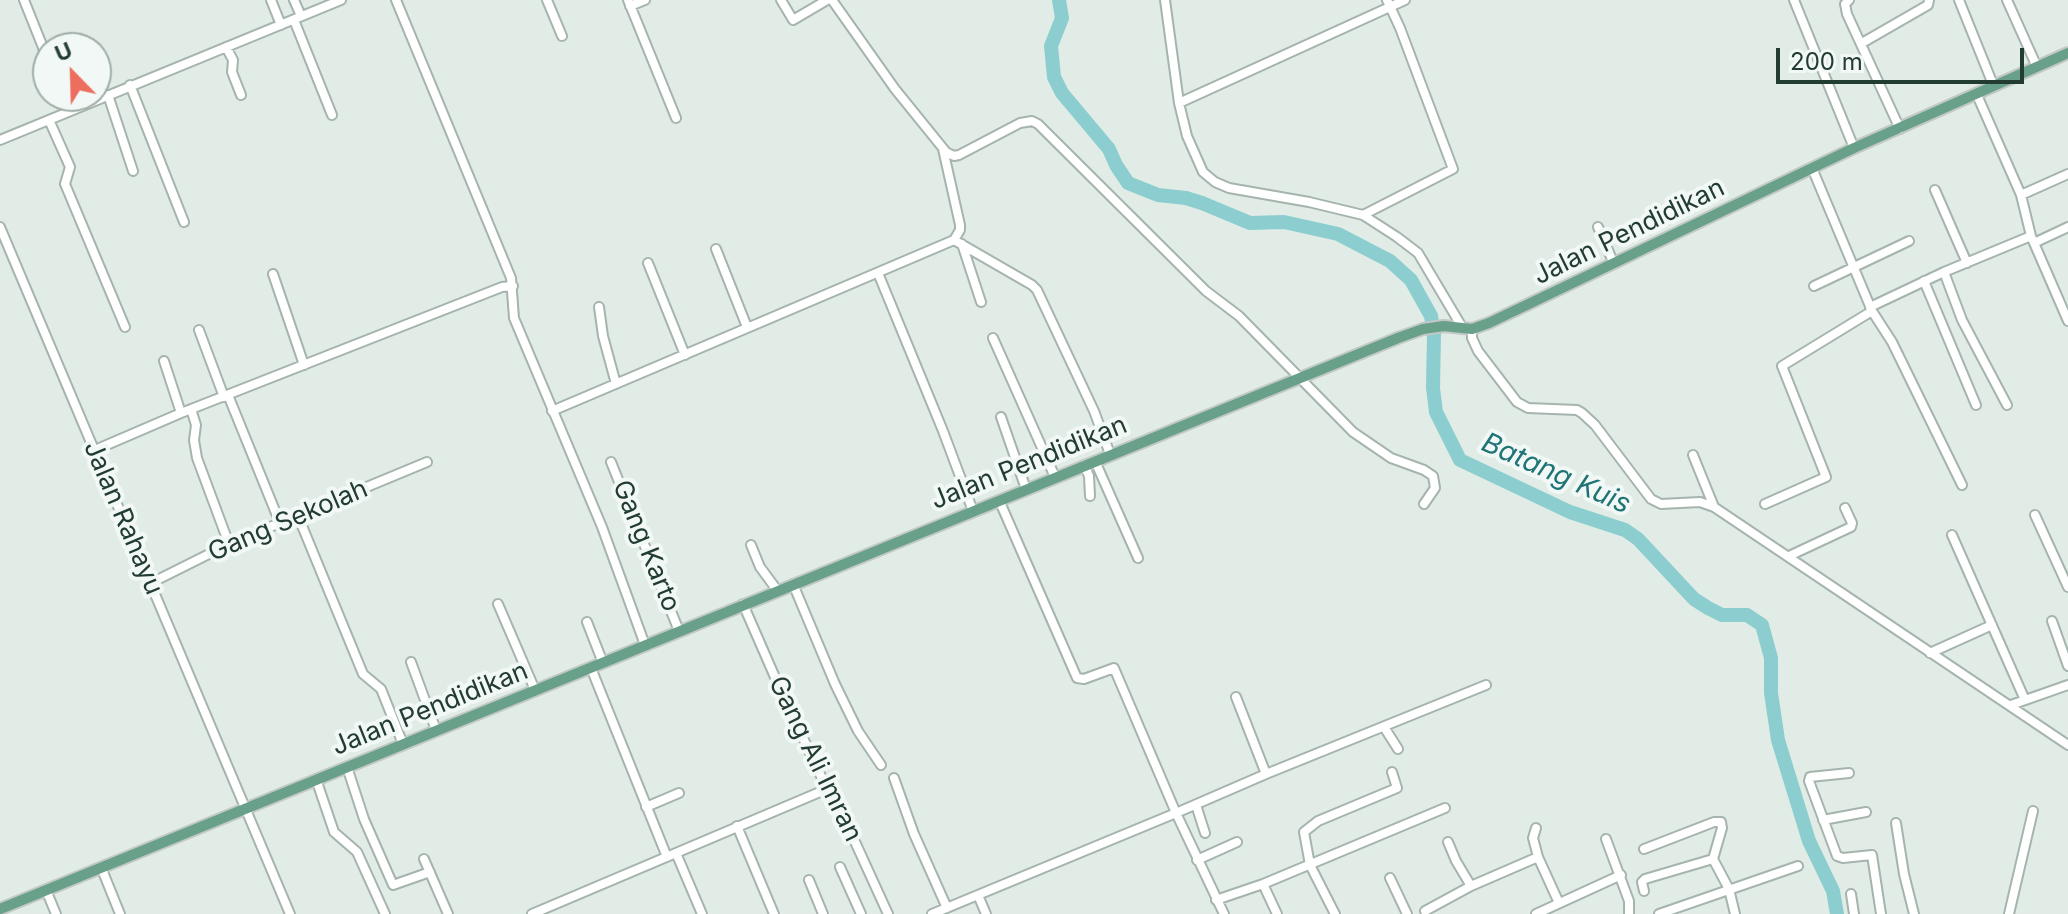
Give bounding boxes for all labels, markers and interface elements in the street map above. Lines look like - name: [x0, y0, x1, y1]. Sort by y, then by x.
- north arrow: [32, 32, 112, 112]
- scale bar: [1780, 32, 2028, 82]
- text: U: [51, 37, 76, 67]
- text: 200 m: [1790, 47, 1863, 76]
- street label: Jalan Pendidikan: [1528, 172, 1730, 292]
- street label: Jalan Pendidikan: [926, 409, 1132, 517]
- water label: Batang Kuis: [1476, 426, 1636, 522]
- street label: Jalan Rahayu: [77, 437, 169, 599]
- street label: Gang Sekolah: [204, 473, 372, 569]
- street label: Gang Karto: [606, 476, 686, 616]
- street label: Jalan Pendidikan: [327, 655, 533, 763]
- street label: Gang Ali Imran: [762, 671, 868, 847]

